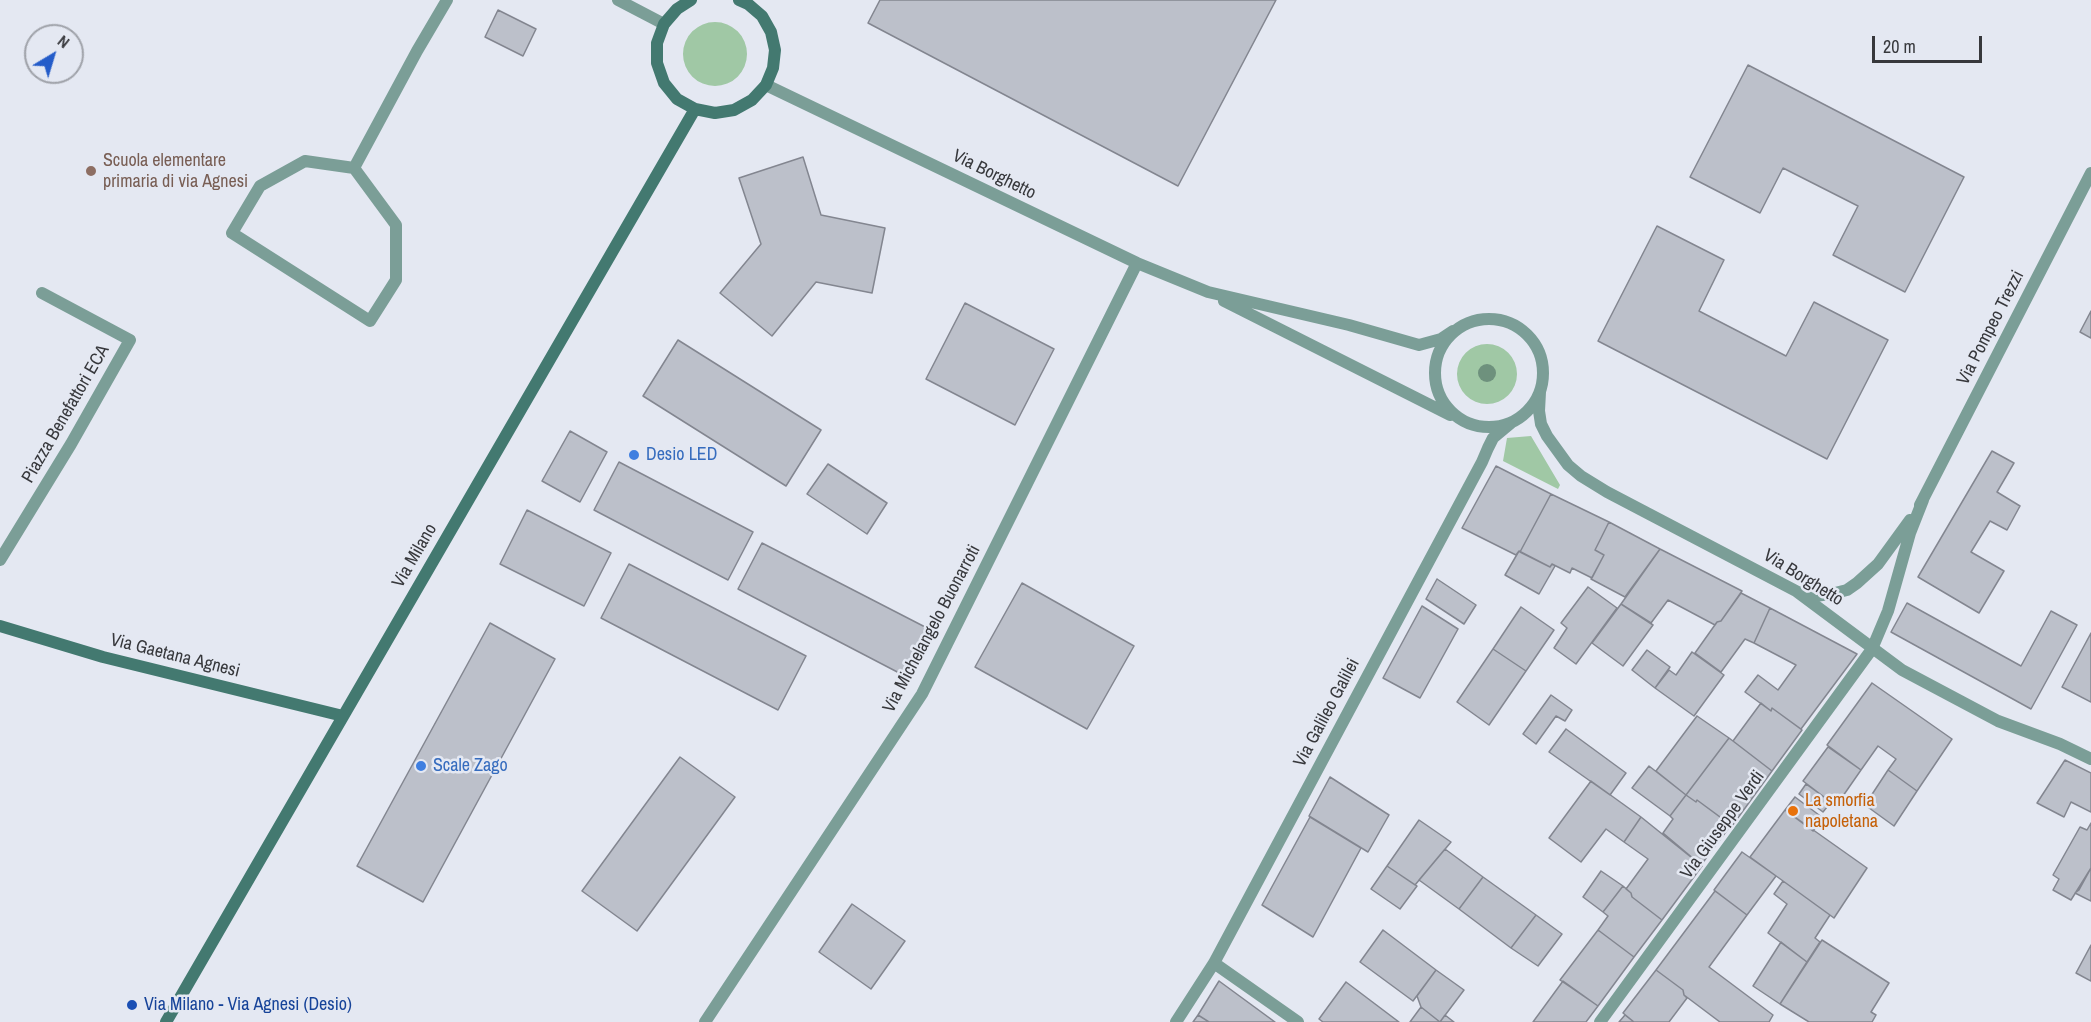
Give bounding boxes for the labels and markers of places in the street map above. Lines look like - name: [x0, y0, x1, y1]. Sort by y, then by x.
- place label: Scuola elementare primaria di via Agnesi: [103, 150, 248, 192]
- marker: Scuola elementare primaria di via Agnesi: [84, 164, 98, 178]
- place label: Desio LED: [646, 444, 717, 466]
- marker: Desio LED: [627, 448, 641, 462]
- place label: Scale Zago: [433, 755, 508, 777]
- marker: Scale Zago: [414, 759, 428, 773]
- place label: La smorfia napoletana: [1805, 790, 1878, 832]
- marker: La smorfia napoletana: [1786, 804, 1800, 818]
- place label: Via Milano - Via Agnesi (Desio): [144, 994, 352, 1016]
- marker: Via Milano - Via Agnesi (Desio): [125, 998, 139, 1012]

